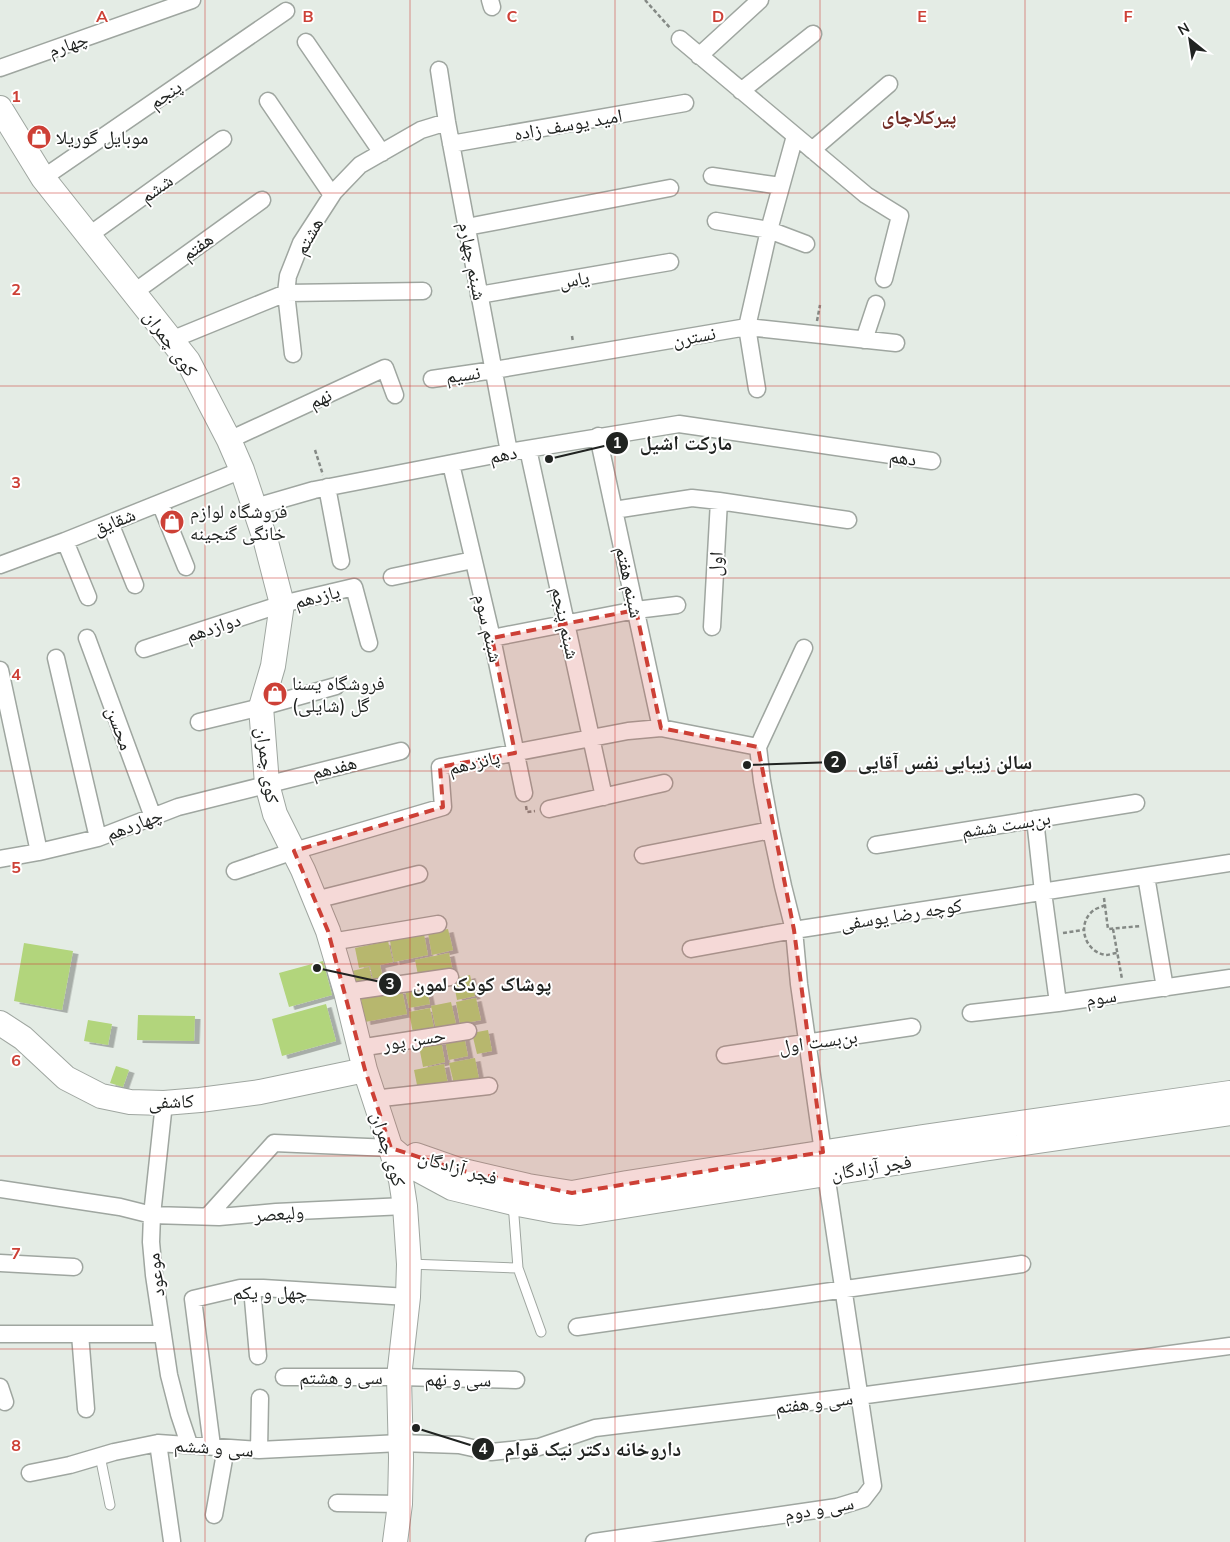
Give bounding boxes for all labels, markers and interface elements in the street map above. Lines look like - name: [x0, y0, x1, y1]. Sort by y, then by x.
- text: A: [96, 6, 108, 26]
- text: B: [302, 6, 314, 26]
- text: C: [507, 6, 518, 26]
- text: D: [712, 6, 724, 26]
- text: E: [917, 6, 927, 26]
- text: F: [1123, 6, 1133, 26]
- north arrow: [1165, 15, 1215, 65]
- text: N: [1174, 18, 1193, 39]
- street label: چهارم: [45, 26, 92, 64]
- street label: پنجم: [144, 74, 187, 115]
- text: 1: [11, 86, 21, 106]
- street label: امید یوسف زاده: [512, 103, 624, 145]
- district label: پیرکلاچای: [882, 104, 957, 129]
- shop icon: موبایل گوریلا: [26, 124, 52, 150]
- place label: موبایل گوریلا: [56, 125, 149, 149]
- street label: ششم: [135, 168, 178, 209]
- street label: هشتم: [288, 213, 329, 259]
- street label: شبنم چهارم: [452, 220, 492, 303]
- street label: هفتم: [176, 226, 218, 266]
- street label: یاس: [557, 265, 591, 293]
- text: 2: [11, 279, 21, 299]
- street label: کوی چمران: [139, 305, 203, 381]
- street label: نسترن: [671, 320, 717, 352]
- street label: نسیم: [444, 360, 482, 389]
- street label: نهم: [305, 382, 336, 415]
- callout: مارکت اشیل: [605, 425, 743, 460]
- text: مارکت اشیل: [640, 430, 732, 456]
- text: 1: [612, 433, 622, 452]
- street label: دهم: [487, 440, 519, 469]
- street label: دهم: [888, 443, 918, 472]
- text: 3: [11, 472, 21, 492]
- place label: فروشگاه لوازم خانگی گنجینه: [190, 499, 287, 545]
- street label: شقایق: [89, 502, 139, 540]
- shop icon: فروشگاه لوازم خانگی گنجینه: [159, 509, 185, 535]
- street label: شبنم هفتم: [610, 544, 649, 620]
- street label: اول: [702, 551, 728, 577]
- street label: یازدهم: [292, 579, 343, 614]
- street label: شبنم پنجم: [546, 585, 585, 662]
- street label: شبنم سوم: [468, 592, 508, 665]
- street label: دوازدهم: [183, 607, 244, 648]
- text: 4: [11, 664, 21, 684]
- place label: فروشگاه یسنا گل (شایلی): [292, 671, 385, 717]
- shop icon: فروشگاه یسنا گل (شایلی): [262, 681, 288, 707]
- street label: محسن: [101, 703, 139, 753]
- street label: کوی چمران: [251, 725, 285, 805]
- street label: پانزدهم: [446, 744, 502, 780]
- callout: سالن زیبایی نفس آقایی: [823, 744, 1042, 779]
- text: سالن زیبایی نفس آقایی: [858, 749, 1032, 775]
- street label: هفدهم: [309, 750, 359, 785]
- text: 2: [830, 752, 840, 771]
- street label: چهاردهم: [102, 802, 166, 847]
- street label: بن‌بست ششم: [960, 805, 1052, 844]
- text: 5: [11, 857, 21, 877]
- street label: کوچه رضا یوسفی: [838, 893, 964, 935]
- callout: پوشاک کودک لمون: [378, 966, 561, 1001]
- text: پوشاک کودک لمون: [413, 971, 552, 996]
- text: 3: [385, 974, 395, 993]
- street label: سوم: [1084, 983, 1118, 1013]
- street label: حسن پور: [380, 1022, 447, 1056]
- street label: بن‌بست اول: [777, 1024, 859, 1058]
- text: 6: [11, 1050, 21, 1070]
- street label: کاشفی: [148, 1088, 194, 1114]
- street label: کوی چمران: [366, 1109, 412, 1189]
- street label: فجر آزادگان: [416, 1144, 500, 1190]
- street label: فجر آزادگان: [829, 1149, 913, 1185]
- street label: ولیعصر: [252, 1199, 305, 1227]
- text: 7: [11, 1243, 21, 1263]
- street label: موعود: [140, 1252, 170, 1298]
- street label: چهل و یکم: [233, 1280, 307, 1305]
- street label: سی و هشتم: [299, 1365, 383, 1390]
- street label: سی و نهم: [424, 1366, 492, 1393]
- street label: سی و هفتم: [774, 1385, 854, 1420]
- callout: داروخانه دکتر نیک قوام: [470, 1431, 692, 1466]
- street label: سی و ششم: [173, 1432, 254, 1463]
- text: 8: [11, 1435, 21, 1455]
- text: داروخانه دکتر نیک قوام: [505, 1436, 681, 1463]
- text: 4: [478, 1439, 488, 1458]
- street label: سی و دوم: [782, 1490, 856, 1528]

